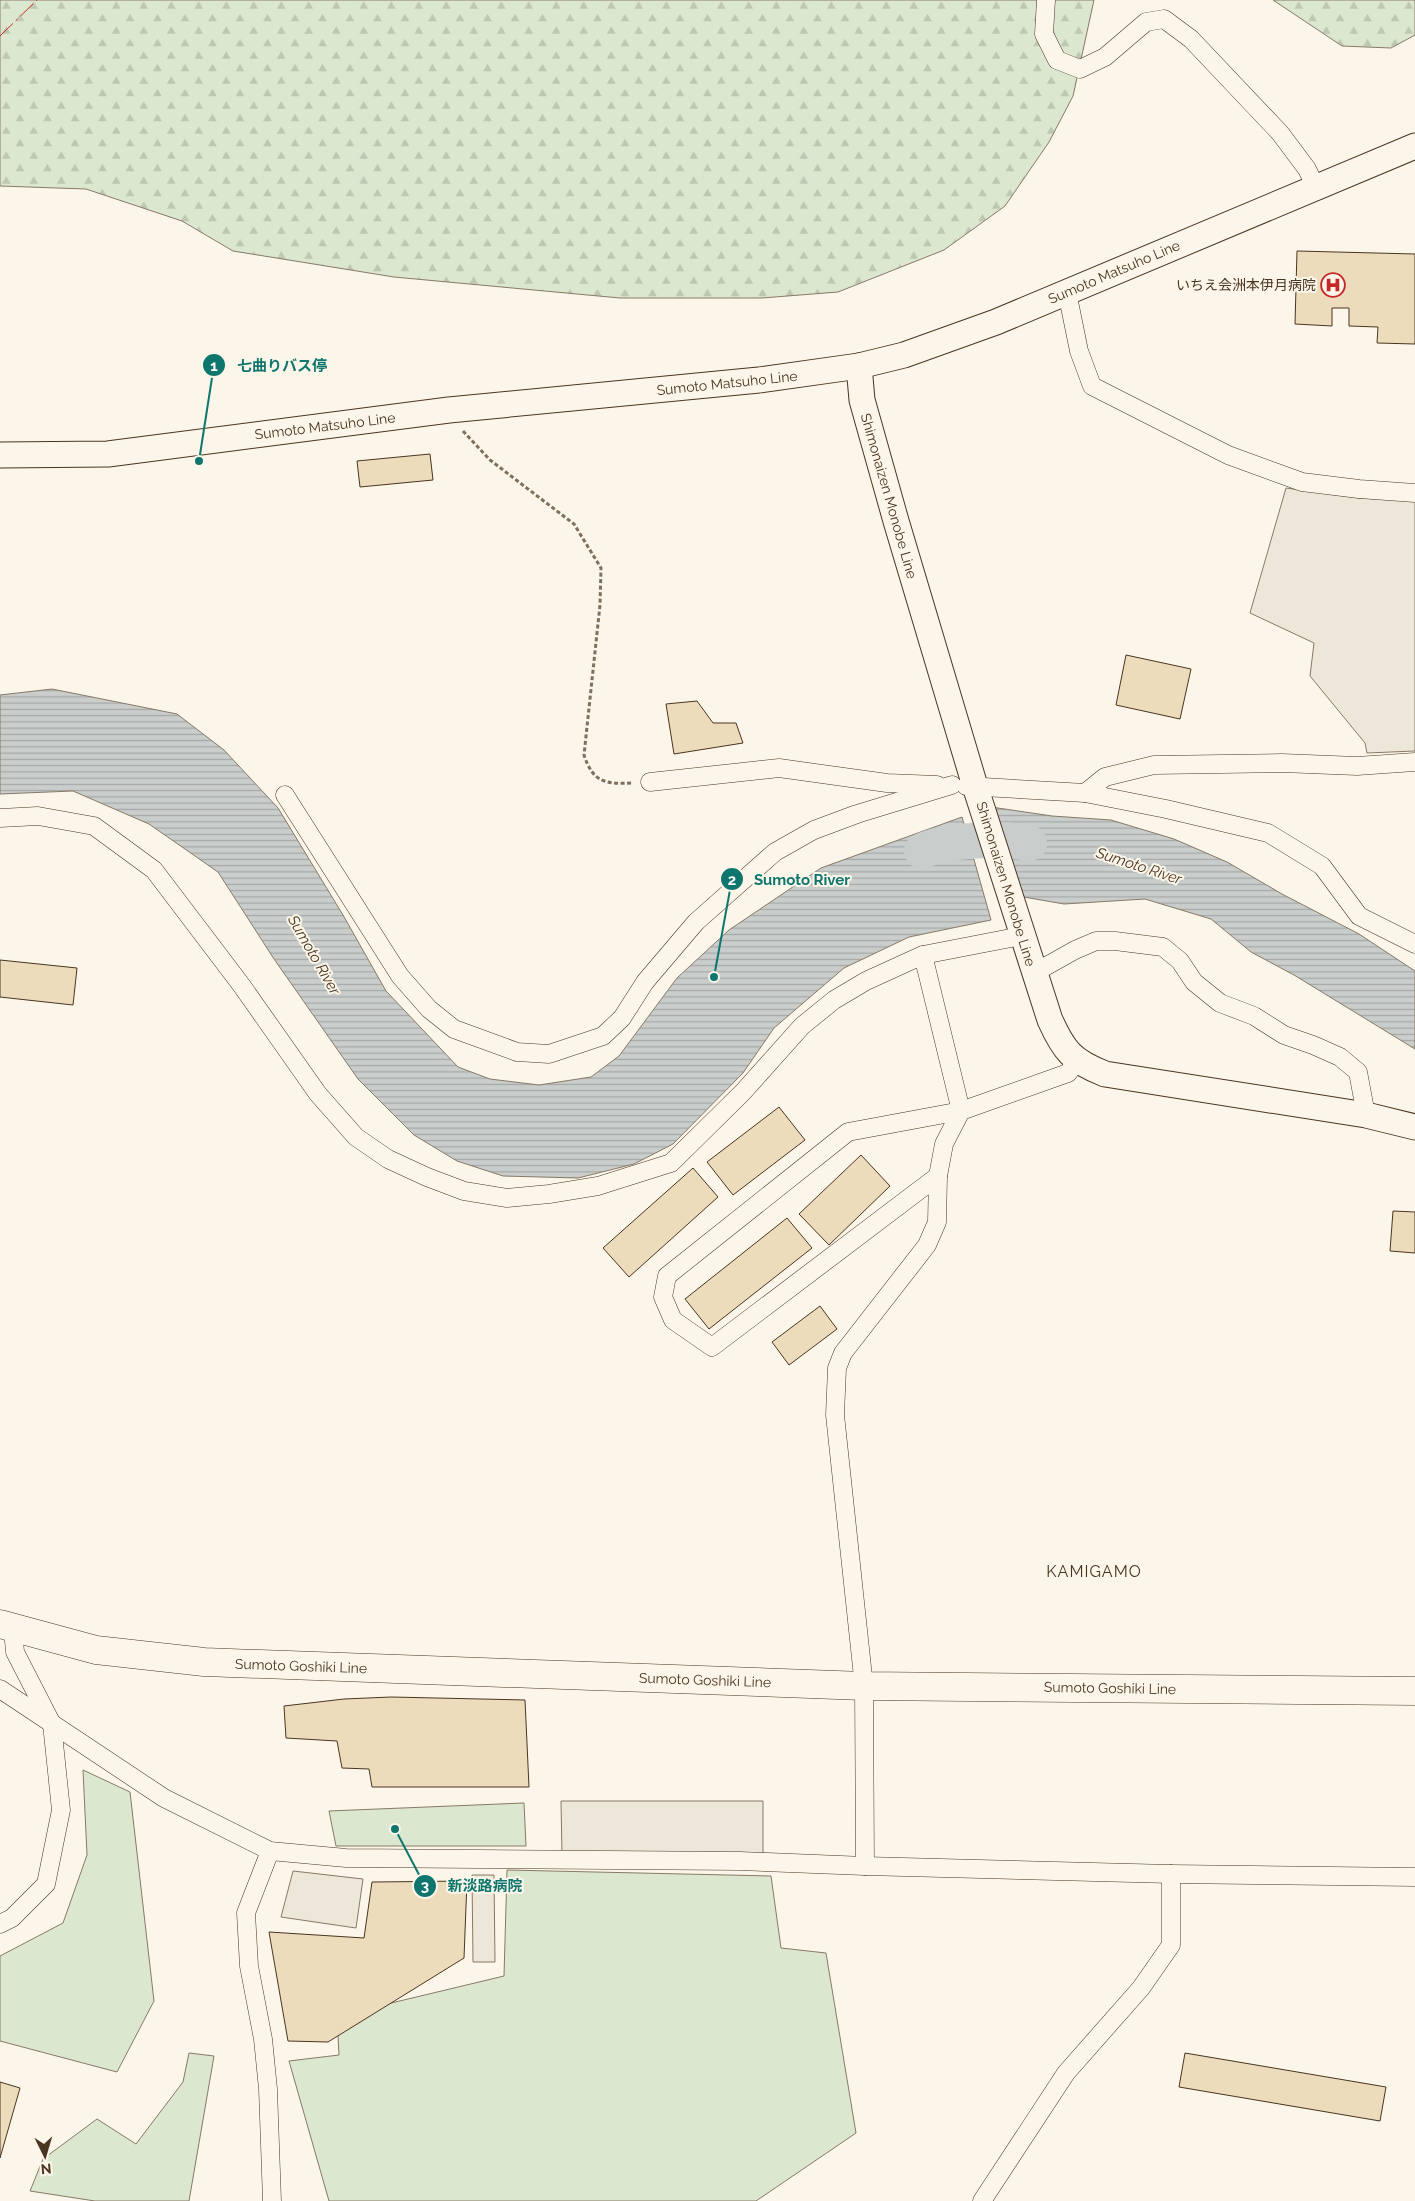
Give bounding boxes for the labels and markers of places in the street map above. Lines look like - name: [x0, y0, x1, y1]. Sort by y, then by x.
- hospital icon: いちえ会洲本伊月病院: [1320, 272, 1346, 298]
- place label: いちえ会洲本伊月病院: [1176, 277, 1316, 293]
- callout: 七曲りバス停: [202, 350, 337, 380]
- callout: Sumoto River: [719, 864, 860, 894]
- callout: 新淡路病院: [412, 1871, 532, 1901]

